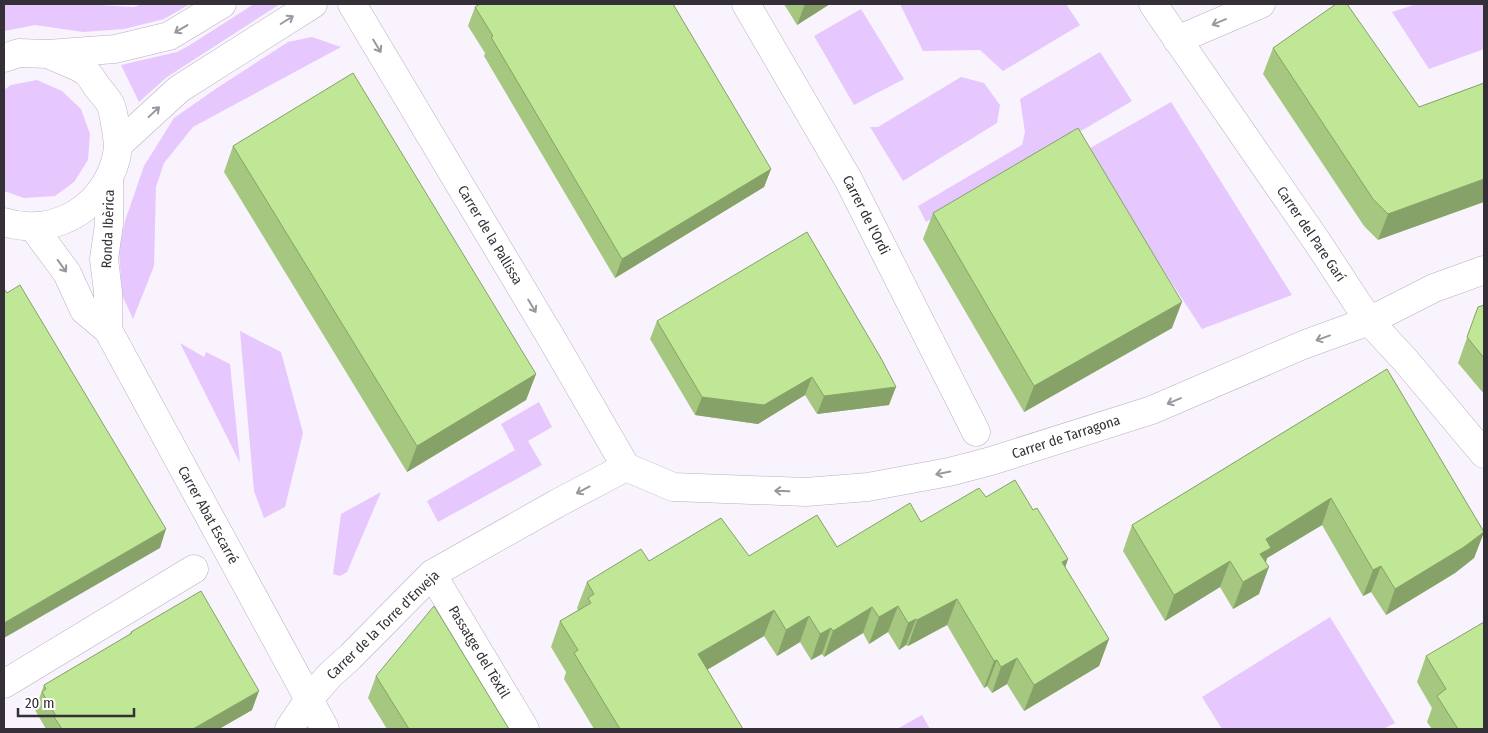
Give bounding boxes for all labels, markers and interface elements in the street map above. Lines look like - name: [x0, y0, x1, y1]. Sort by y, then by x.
- one-way arrow: [280, 15, 294, 25]
- one-way arrow: [1212, 17, 1227, 27]
- one-way arrow: [174, 24, 188, 34]
- one-way arrow: [372, 38, 382, 52]
- one-way arrow: [147, 106, 160, 118]
- street label: Carrer de l'Ordi: [839, 173, 893, 257]
- street label: Carrer de la Pallissa: [454, 182, 526, 288]
- street label: Carrer del Pare Garí: [1273, 183, 1349, 285]
- street label: Ronda Ibèrica: [98, 189, 118, 269]
- one-way arrow: [57, 259, 67, 273]
- one-way arrow: [527, 298, 537, 312]
- one-way arrow: [1316, 333, 1331, 343]
- one-way arrow: [1166, 397, 1181, 406]
- street label: Carrer de Tarragona: [1010, 411, 1122, 462]
- street label: Carrer Abat Escarré: [174, 463, 242, 567]
- one-way arrow: [936, 468, 952, 478]
- one-way arrow: [575, 485, 590, 495]
- one-way arrow: [775, 486, 791, 495]
- street label: Carrer de la Torre d'Enveja: [323, 567, 443, 683]
- street label: Passatge del Tèxtil: [445, 603, 513, 702]
- scale bar: [18, 686, 134, 718]
- text: 20 m: [25, 694, 55, 712]

